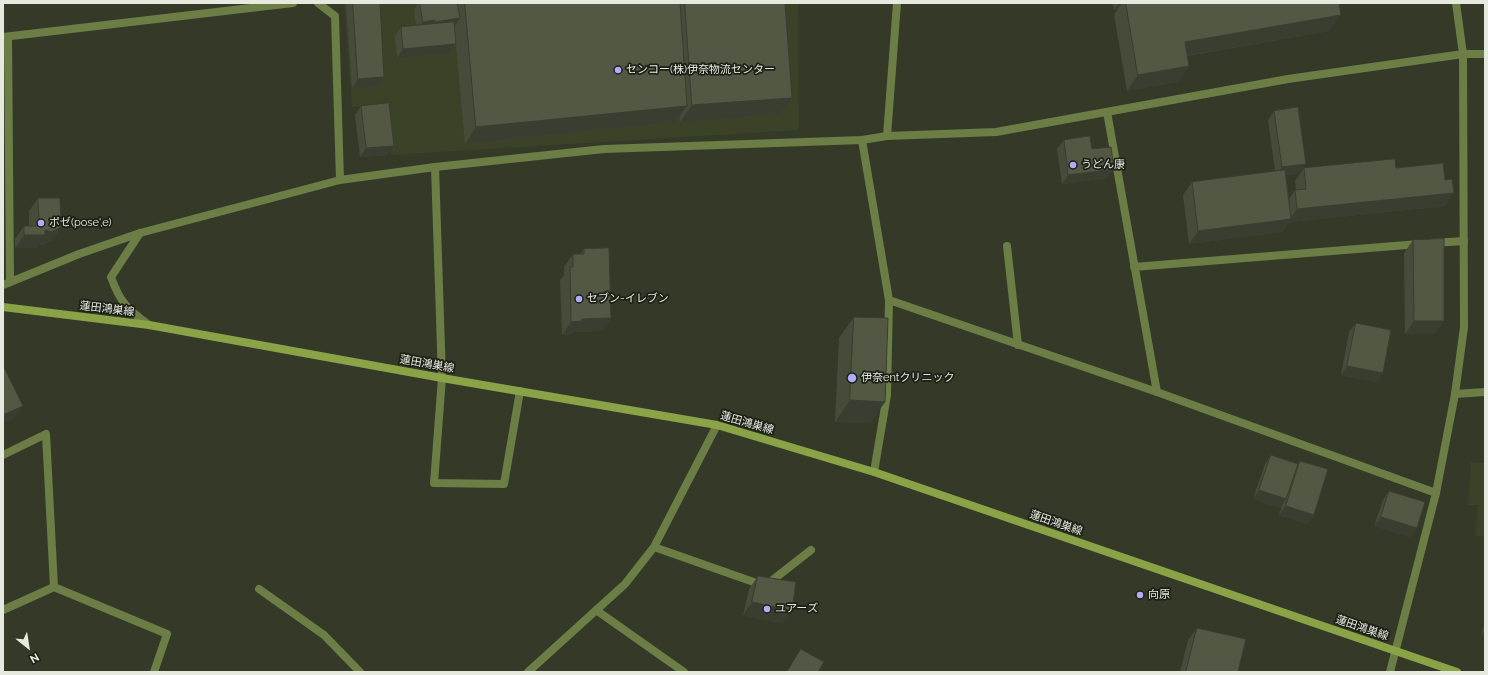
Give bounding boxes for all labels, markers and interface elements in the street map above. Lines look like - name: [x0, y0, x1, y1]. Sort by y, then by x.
- place label: センコー(株)伊奈物流センター: [626, 63, 775, 77]
- marker: センコー(株)伊奈物流センター: [613, 65, 623, 75]
- place label: うどん康: [1081, 158, 1125, 172]
- marker: うどん康: [1068, 160, 1078, 170]
- place label: ポゼ(pose',e): [49, 216, 112, 230]
- marker: ポゼ(pose',e): [36, 218, 46, 228]
- place label: セブン-イレブン: [587, 292, 669, 306]
- marker: セブン-イレブン: [574, 294, 584, 304]
- street label: 蓮田鴻巣線: [79, 299, 135, 319]
- street label: 蓮田鴻巣線: [399, 353, 455, 375]
- place label: 伊奈entクリニック: [861, 371, 954, 385]
- marker: 伊奈entクリニック: [846, 372, 858, 384]
- street label: 蓮田鴻巣線: [719, 409, 775, 437]
- street label: 蓮田鴻巣線: [1028, 508, 1084, 538]
- place label: 向原: [1148, 588, 1170, 602]
- marker: 向原: [1135, 590, 1145, 600]
- place label: ユアーズ: [775, 602, 818, 616]
- marker: ユアーズ: [762, 604, 772, 614]
- street label: 蓮田鴻巣線: [1334, 613, 1390, 643]
- north arrow: [8, 627, 48, 667]
- text: N: [27, 650, 41, 666]

